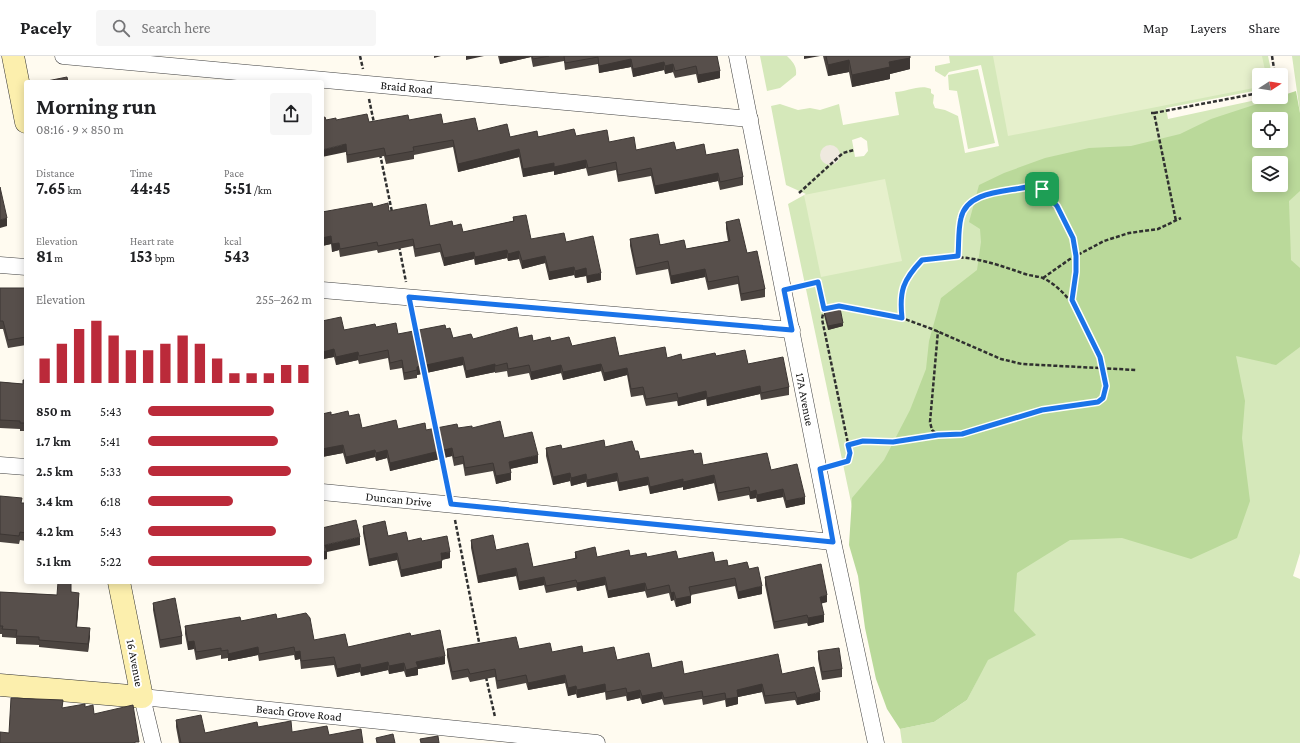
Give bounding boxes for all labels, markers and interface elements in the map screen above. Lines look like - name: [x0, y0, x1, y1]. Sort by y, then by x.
- search box: [96, 10, 376, 46]
- text: Pacely: [20, 17, 72, 38]
- icon: search: [110, 17, 132, 39]
- text: Search here: [142, 20, 210, 36]
- text: Map: [1143, 20, 1168, 36]
- text: Layers: [1190, 20, 1227, 36]
- text: Share: [1249, 20, 1280, 36]
- north arrow: [1252, 68, 1288, 104]
- map controls: [1252, 68, 1288, 192]
- street label: Braid Road: [380, 78, 434, 97]
- button: share: [270, 93, 312, 135]
- text: Morning run: [36, 94, 156, 119]
- button: locate: [1252, 112, 1288, 148]
- text: 08:16 · 9 × 850 m: [36, 122, 124, 137]
- button: layers: [1252, 156, 1288, 192]
- text: Distance: [36, 167, 74, 179]
- text: Time: [130, 167, 153, 179]
- text: Pace: [224, 167, 244, 179]
- pin: [1025, 172, 1059, 206]
- icon: arrive: [1031, 178, 1053, 200]
- text: 7.65: [36, 179, 65, 198]
- text: 44:45: [130, 179, 170, 198]
- text: 5:51: [224, 179, 252, 198]
- text: km: [65, 184, 82, 196]
- text: /km: [252, 184, 272, 196]
- text: Elevation: [36, 235, 78, 247]
- text: Heart rate: [130, 235, 174, 247]
- text: kcal: [224, 235, 242, 247]
- text: 81: [36, 247, 52, 266]
- text: 153: [130, 247, 153, 266]
- text: 543: [224, 247, 250, 266]
- text: m: [52, 252, 63, 264]
- text: bpm: [153, 252, 175, 264]
- text: Elevation: [36, 292, 85, 307]
- text: 255–262 m: [256, 292, 312, 307]
- street label: 17A Avenue: [793, 372, 817, 427]
- text: 850 m: [36, 404, 71, 419]
- text: 5:43: [100, 404, 122, 419]
- text: 1.7 km: [36, 434, 71, 449]
- text: 5:41: [100, 434, 120, 449]
- text: 2.5 km: [36, 464, 73, 479]
- text: 5:33: [100, 464, 121, 479]
- street label: Duncan Drive: [365, 489, 432, 510]
- text: 3.4 km: [36, 494, 73, 509]
- text: 6:18: [100, 494, 121, 509]
- text: 4.2 km: [36, 524, 74, 539]
- text: 5:43: [100, 524, 122, 539]
- text: 5.1 km: [36, 554, 71, 569]
- text: 5:22: [100, 554, 121, 569]
- street label: 16 Avenue: [124, 638, 146, 688]
- street label: Beach Grove Road: [255, 702, 343, 724]

